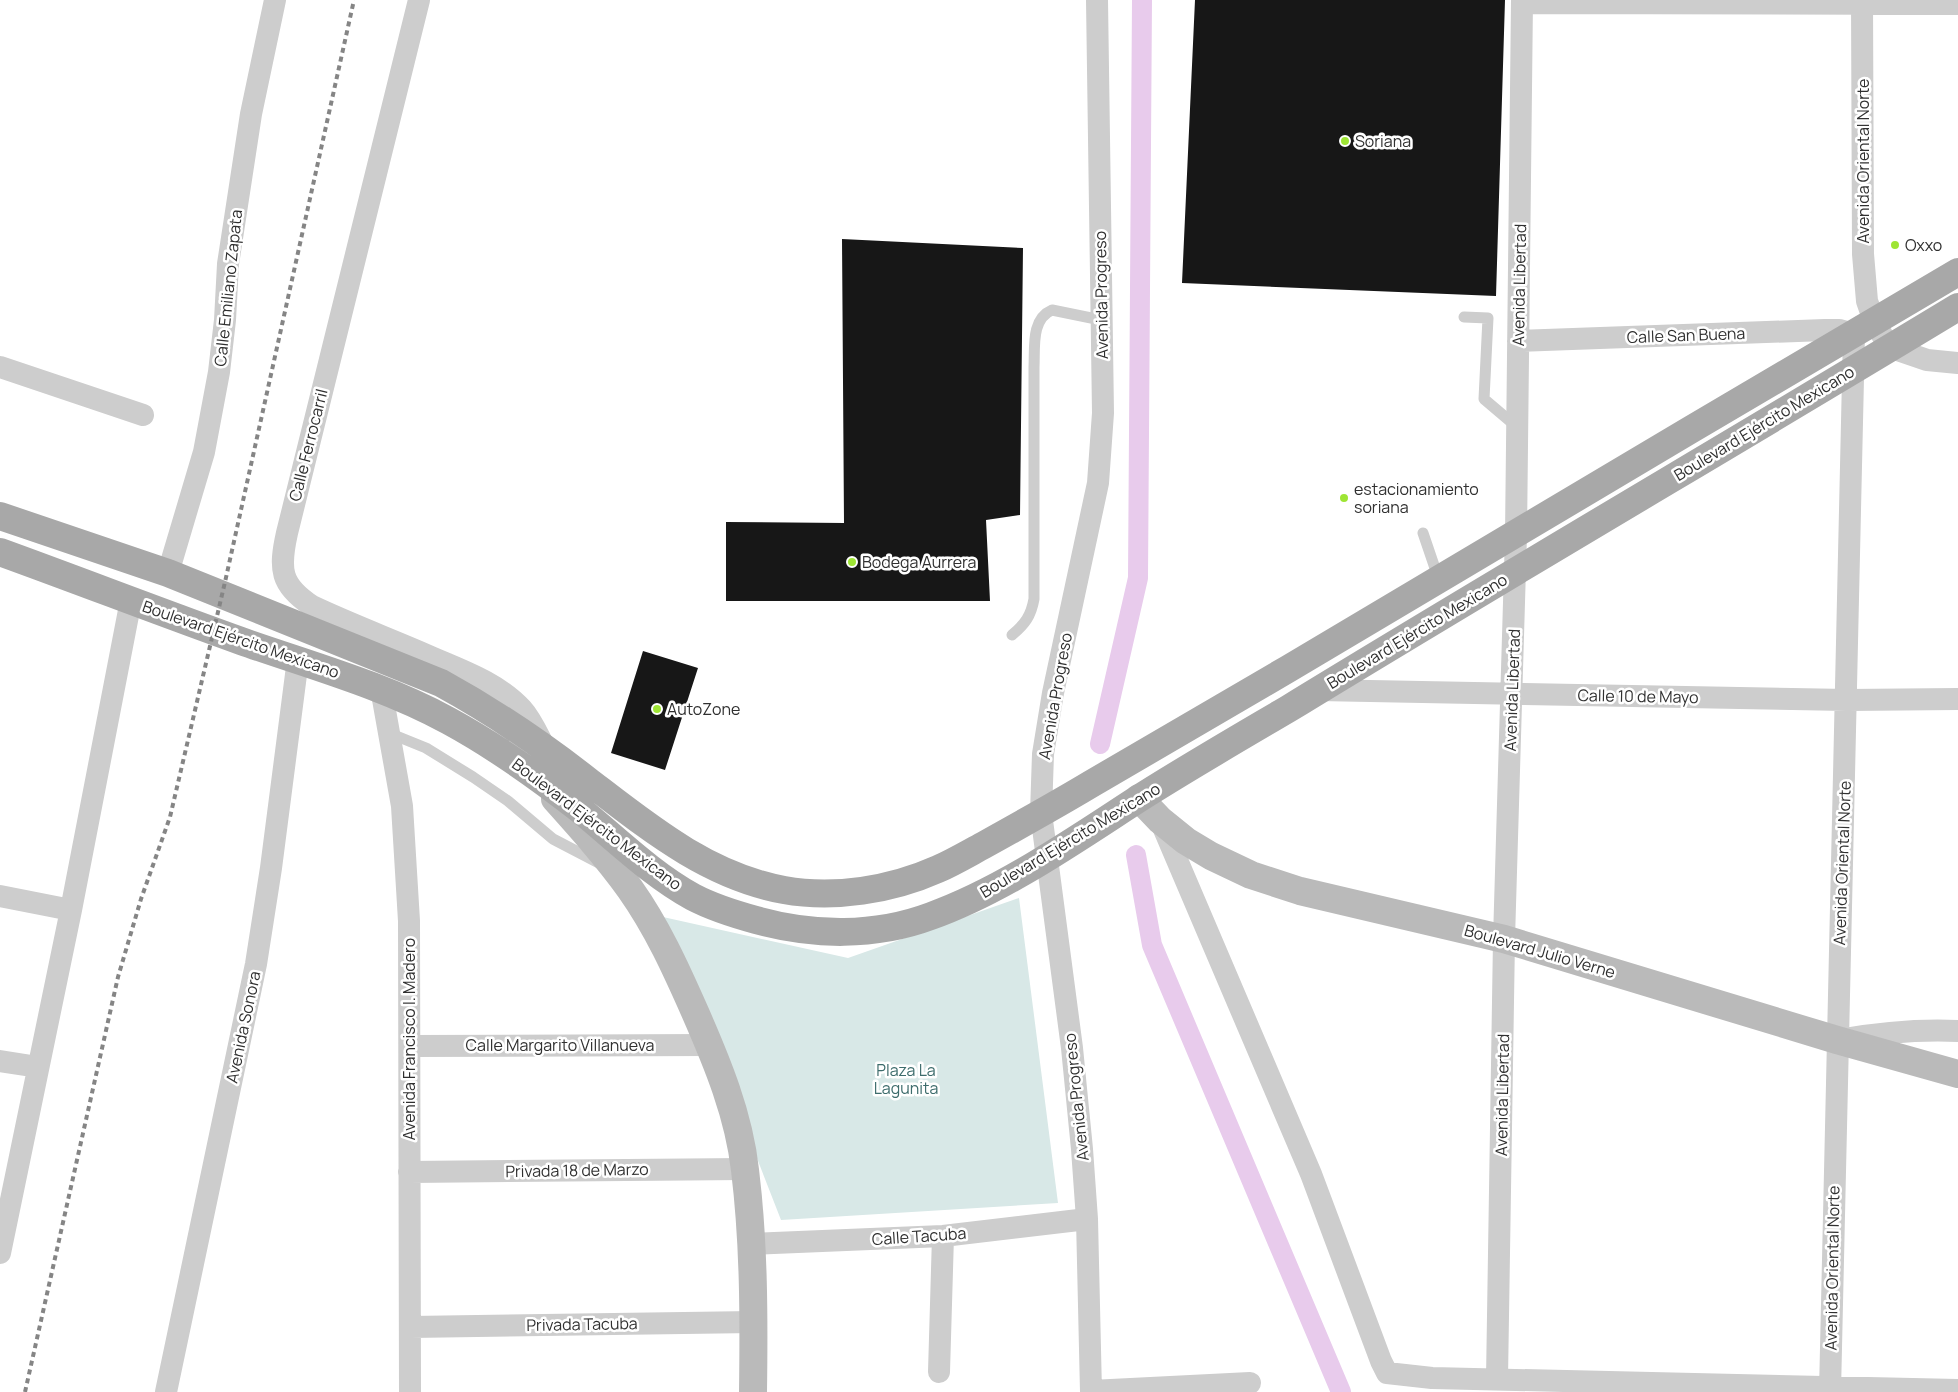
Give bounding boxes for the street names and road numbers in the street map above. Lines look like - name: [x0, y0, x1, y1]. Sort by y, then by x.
- street label: Avenida Oriental Norte: [1852, 79, 1874, 243]
- street label: Calle Emiliano Zapata: [209, 208, 247, 368]
- street label: Avenida Libertad: [1507, 224, 1531, 346]
- street label: Avenida Progreso: [1089, 231, 1113, 359]
- street label: Calle San Buena: [1626, 322, 1746, 348]
- street label: Boulevard Ejército Mexicano: [1670, 360, 1858, 486]
- street label: Calle Ferrocarril: [283, 387, 333, 503]
- street label: Boulevard Ejército Mexicano: [1323, 568, 1511, 694]
- street label: Boulevard Ejército Mexicano: [140, 595, 342, 683]
- street label: Avenida Libertad: [1499, 628, 1525, 752]
- street label: Avenida Progreso: [1033, 631, 1077, 761]
- street label: Calle 10 de Mayo: [1577, 684, 1699, 708]
- street label: Boulevard Ejército Mexicano: [508, 753, 686, 895]
- street label: Boulevard Ejército Mexicano: [976, 777, 1164, 903]
- street label: Avenida Oriental Norte: [1828, 780, 1856, 946]
- street label: Boulevard Julio Verne: [1462, 919, 1618, 983]
- street label: Avenida Francisco I. Madero: [398, 938, 420, 1140]
- street label: Avenida Sonora: [220, 969, 266, 1085]
- street label: Avenida Progreso: [1058, 1032, 1094, 1162]
- street label: Calle Margarito Villanueva: [466, 1034, 654, 1056]
- street label: Avenida Libertad: [1490, 1034, 1514, 1156]
- street label: Privada 18 de Marzo: [505, 1158, 649, 1182]
- street label: Avenida Oriental Norte: [1820, 1185, 1844, 1351]
- street label: Calle Tacuba: [871, 1222, 967, 1250]
- street label: Privada Tacuba: [526, 1312, 638, 1336]

